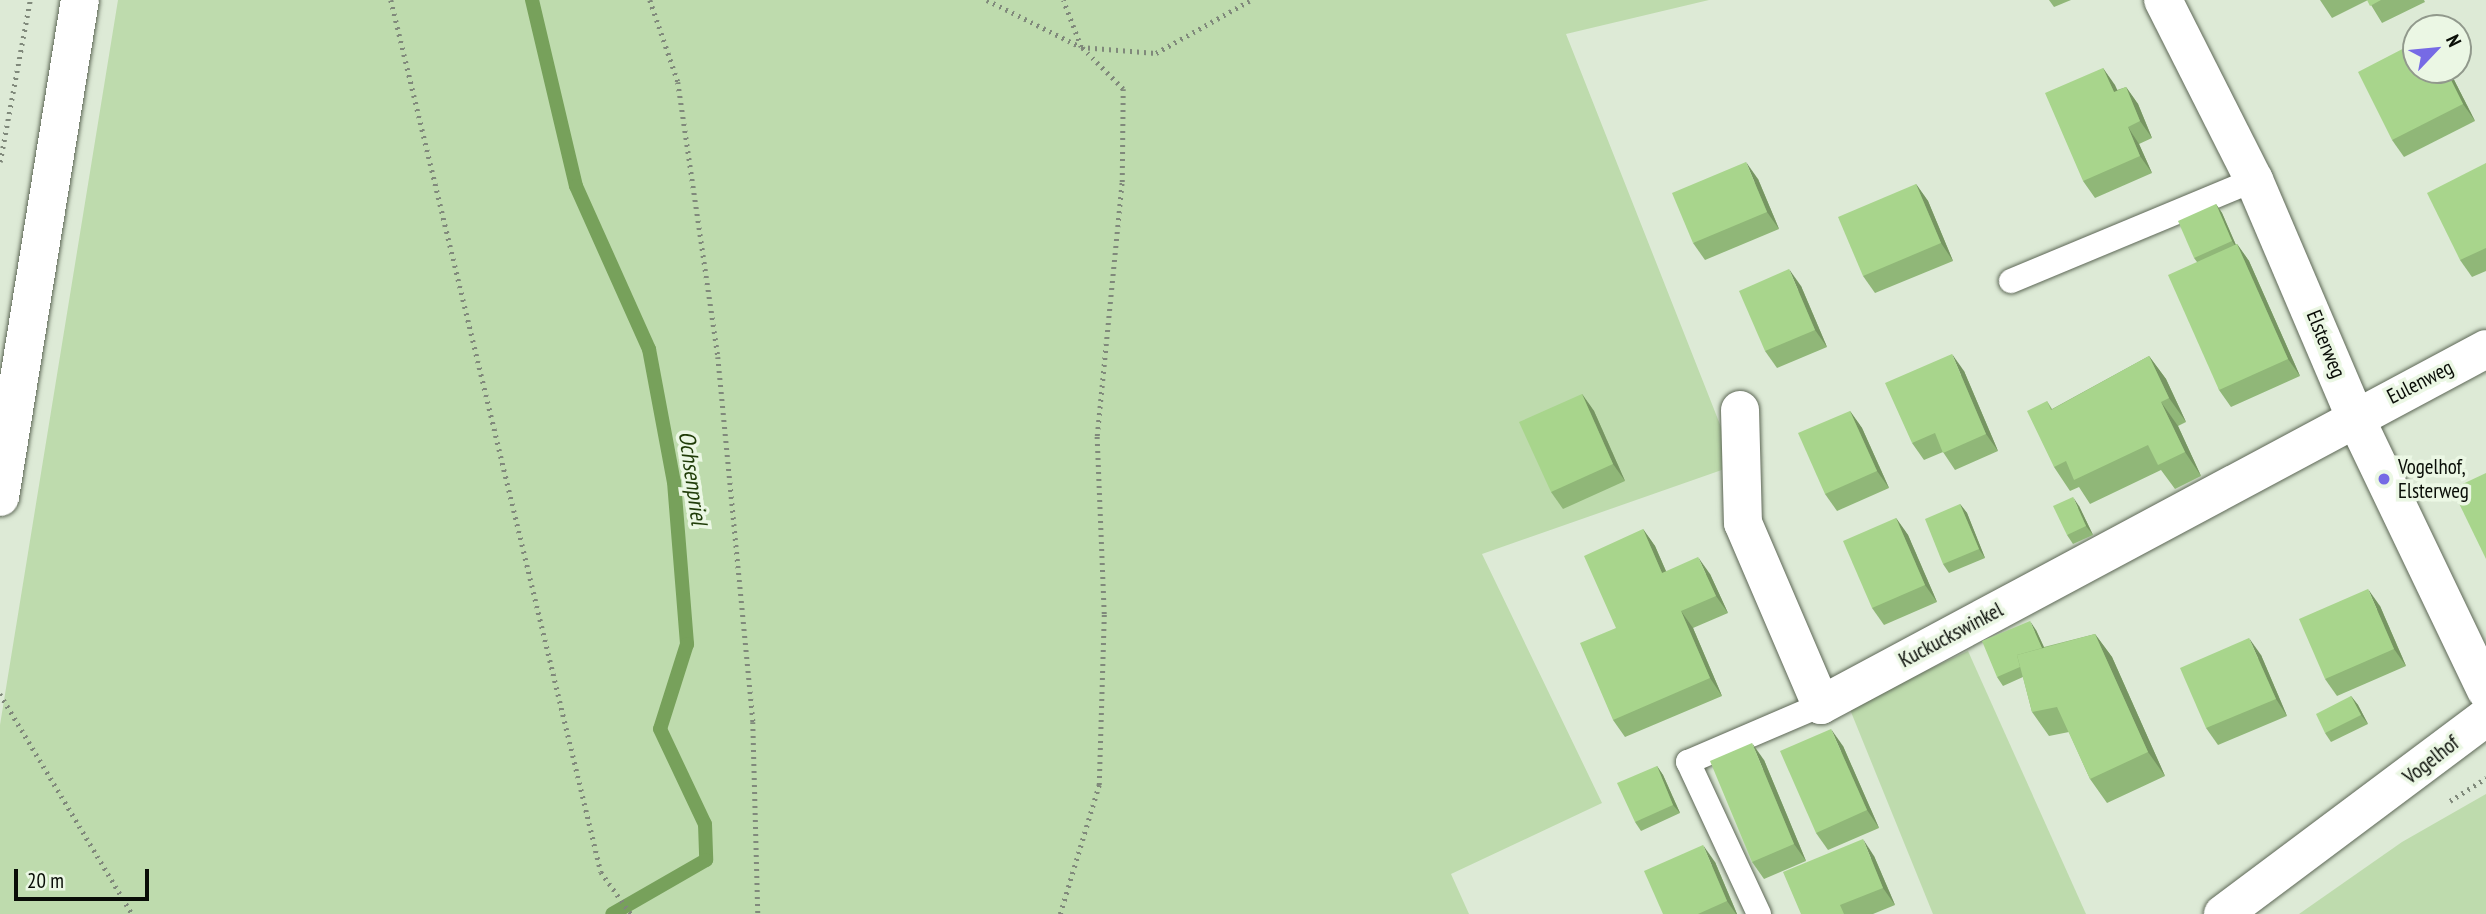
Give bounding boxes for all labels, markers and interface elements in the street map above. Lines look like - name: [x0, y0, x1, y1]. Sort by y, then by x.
- north arrow: [2402, 14, 2472, 84]
- text: N: [2441, 31, 2467, 51]
- street label: Elsterweg: [2301, 306, 2351, 382]
- street label: Eulenweg: [2383, 355, 2457, 409]
- water label: Ochsenpriel: [673, 429, 713, 527]
- place label: Vogelhof, Elsterweg: [2398, 454, 2469, 504]
- marker: Vogelhof, Elsterweg: [2376, 471, 2392, 487]
- street label: Kuckuckswinkel: [1895, 597, 2007, 673]
- street label: Vogelhof: [2398, 730, 2464, 790]
- scale bar: [18, 855, 152, 899]
- text: 20 m: [27, 867, 64, 894]

